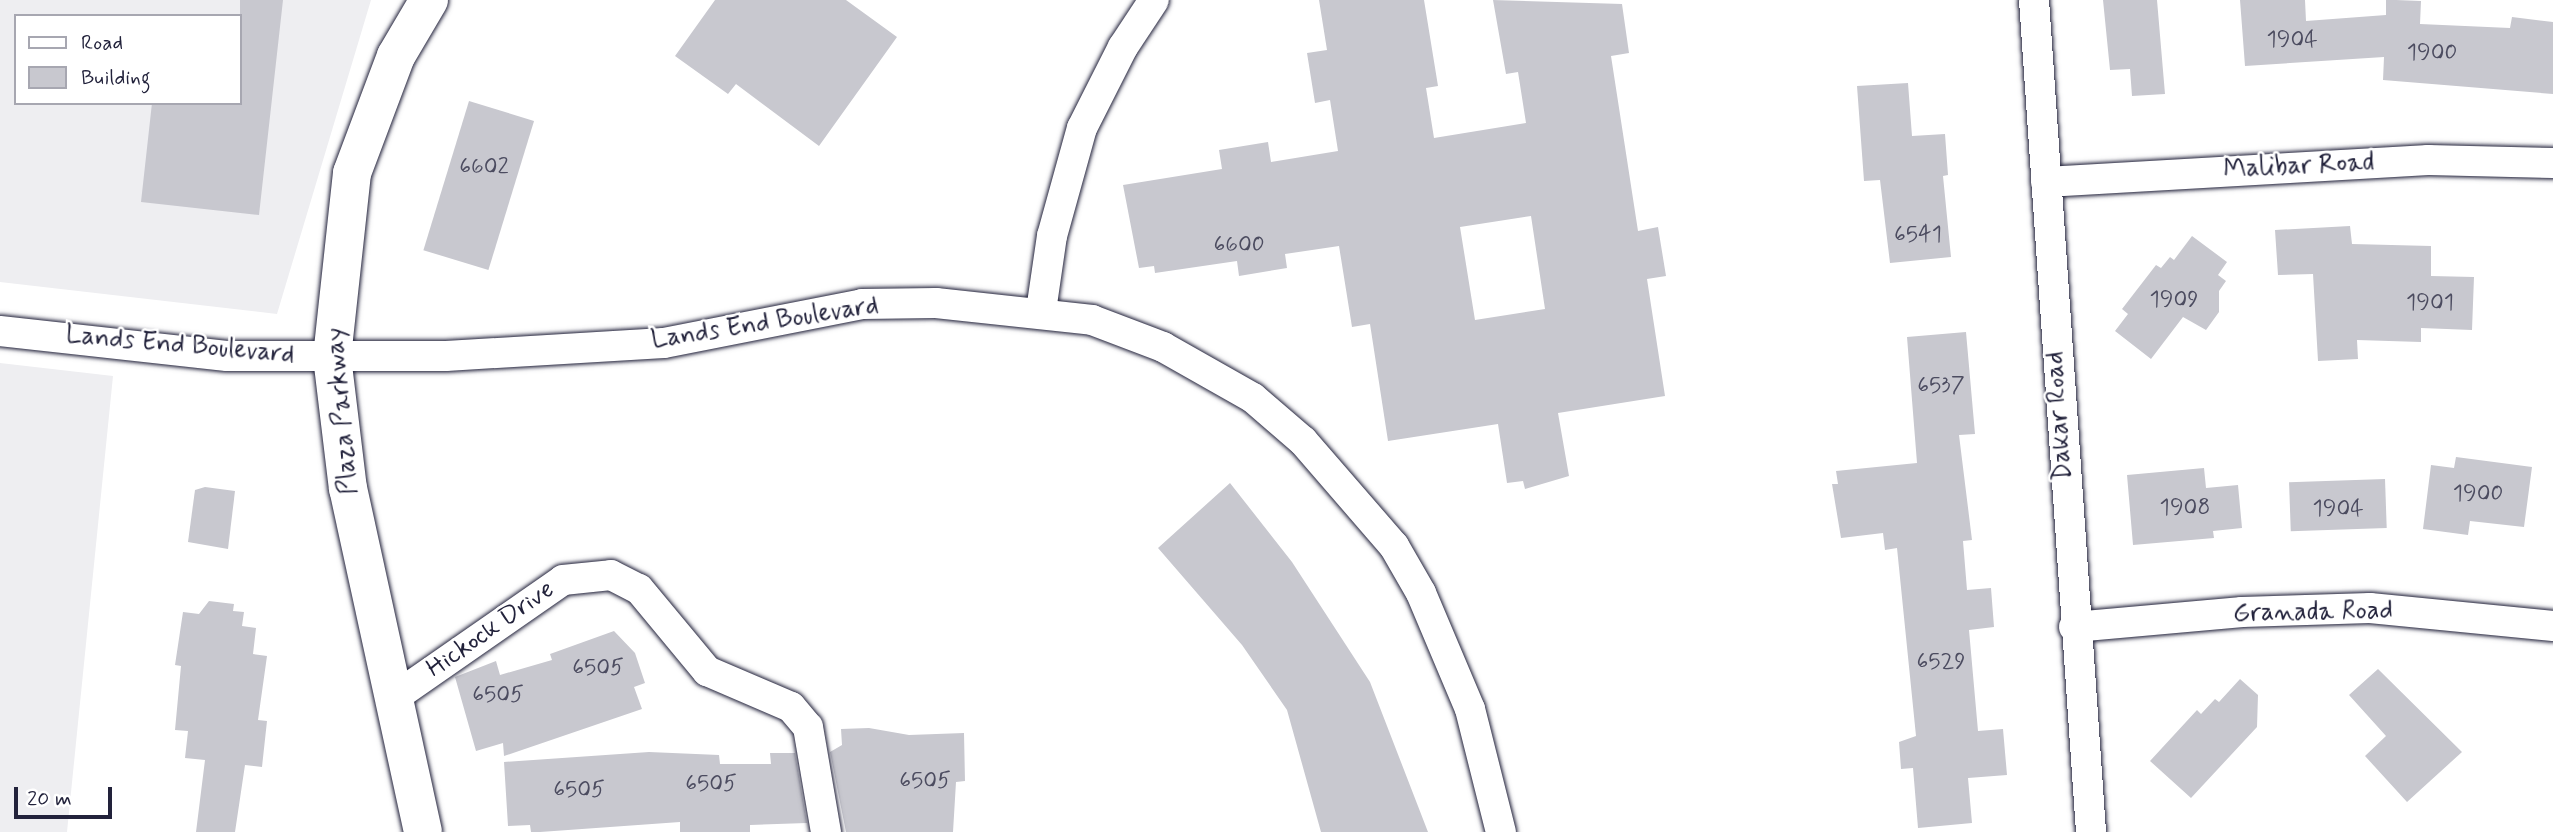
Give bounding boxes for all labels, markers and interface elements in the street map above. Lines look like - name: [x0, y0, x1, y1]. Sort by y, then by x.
- legend: [14, 14, 242, 105]
- house number: 1904: [2266, 26, 2318, 54]
- text: Road: [81, 29, 123, 57]
- house number: 1900: [2407, 39, 2457, 67]
- text: Building: [81, 64, 151, 92]
- street label: Malibar Road: [2225, 148, 2373, 186]
- house number: 6602: [459, 153, 509, 181]
- house number: 6541: [1894, 221, 1942, 249]
- house number: 6600: [1213, 231, 1265, 259]
- house number: 1909: [2149, 286, 2199, 314]
- house number: 1901: [2406, 289, 2454, 317]
- street label: Lands End Boulevard: [650, 291, 880, 357]
- street label: Lands End Boulevard: [65, 321, 295, 371]
- street label: Plaza Parkway: [320, 328, 366, 494]
- street label: Dakar Road: [2040, 350, 2080, 482]
- house number: 6537: [1917, 372, 1965, 400]
- house number: 1900: [2453, 480, 2503, 508]
- house number: 1908: [2160, 494, 2210, 522]
- house number: 1904: [2312, 495, 2364, 523]
- street label: Hickock Drive: [422, 575, 560, 685]
- street label: Granada Road: [2233, 596, 2393, 630]
- house number: 6529: [1916, 648, 1966, 676]
- house number: 6505: [572, 654, 624, 682]
- house number: 6505: [472, 681, 524, 709]
- house number: 6505: [899, 767, 951, 795]
- house number: 6505: [685, 770, 737, 798]
- scale bar: [18, 772, 116, 816]
- house number: 6505: [553, 776, 605, 804]
- text: 20 m: [27, 785, 72, 813]

